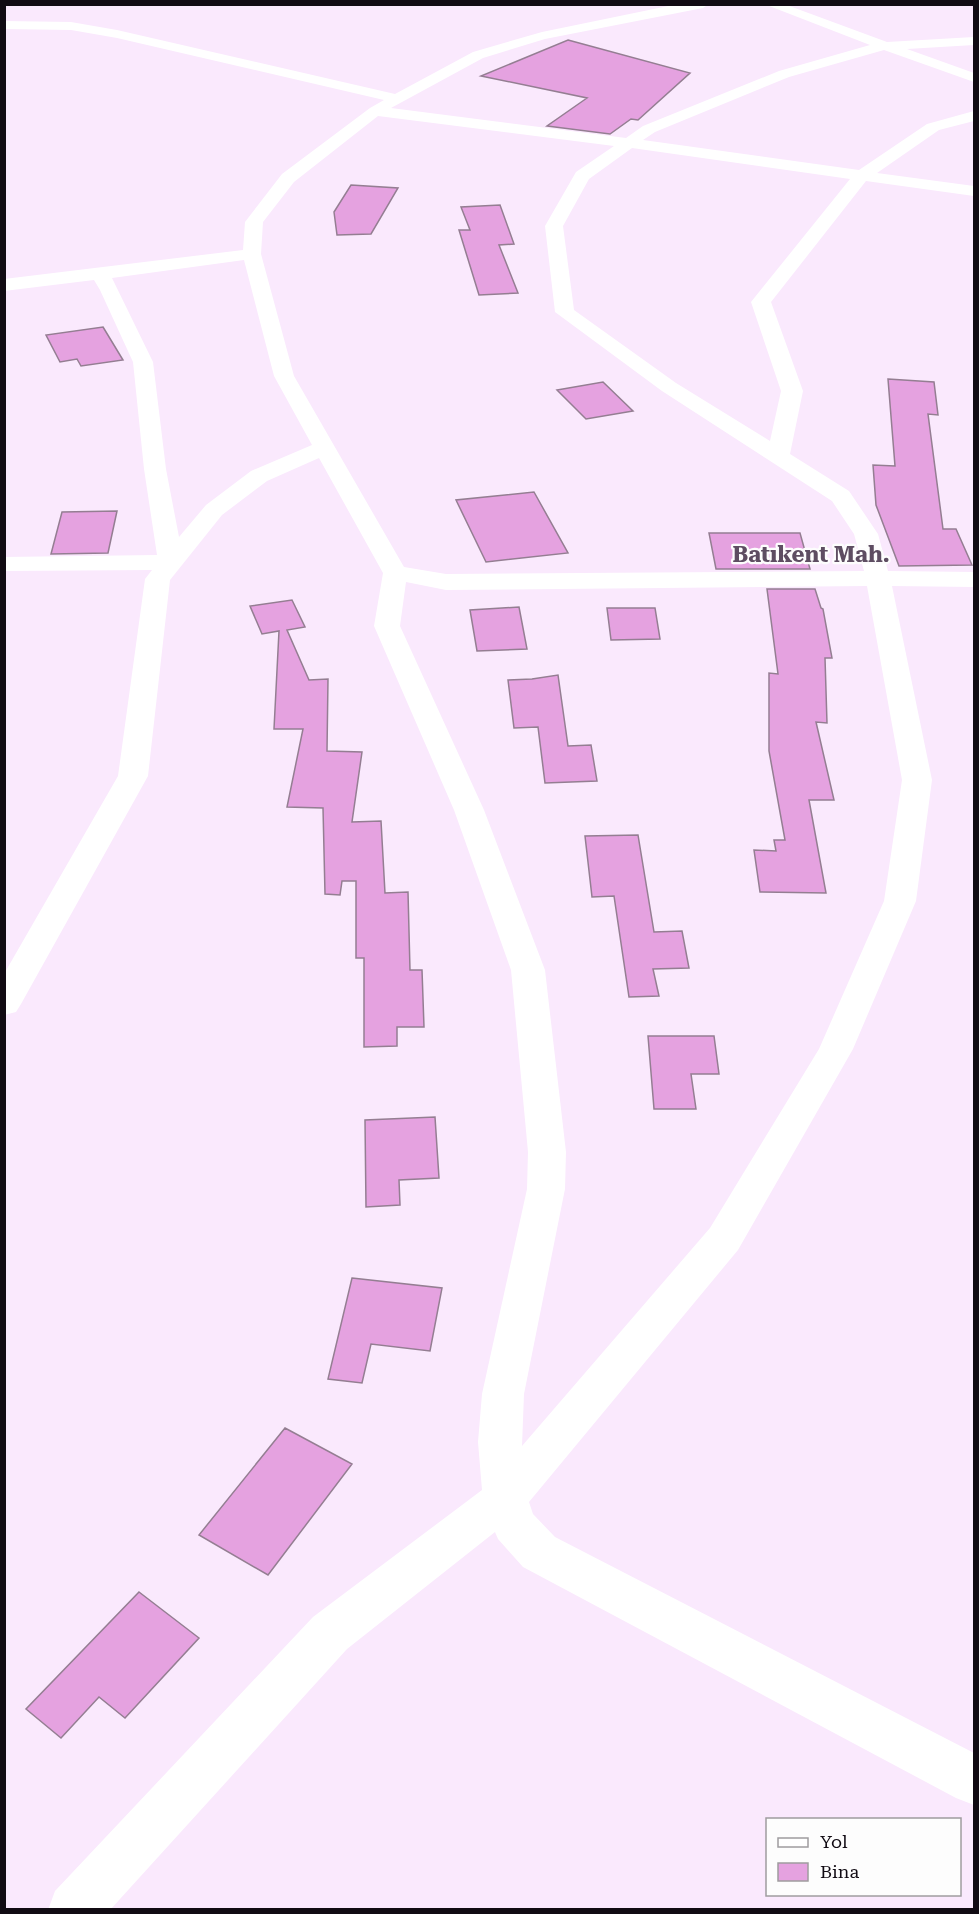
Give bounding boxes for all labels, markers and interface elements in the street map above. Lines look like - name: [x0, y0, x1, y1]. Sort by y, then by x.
- district label: Batıkent Mah.: [732, 542, 890, 567]
- legend: [766, 1818, 961, 1896]
- text: Yol: [820, 1831, 848, 1852]
- text: Bina: [820, 1861, 859, 1882]

